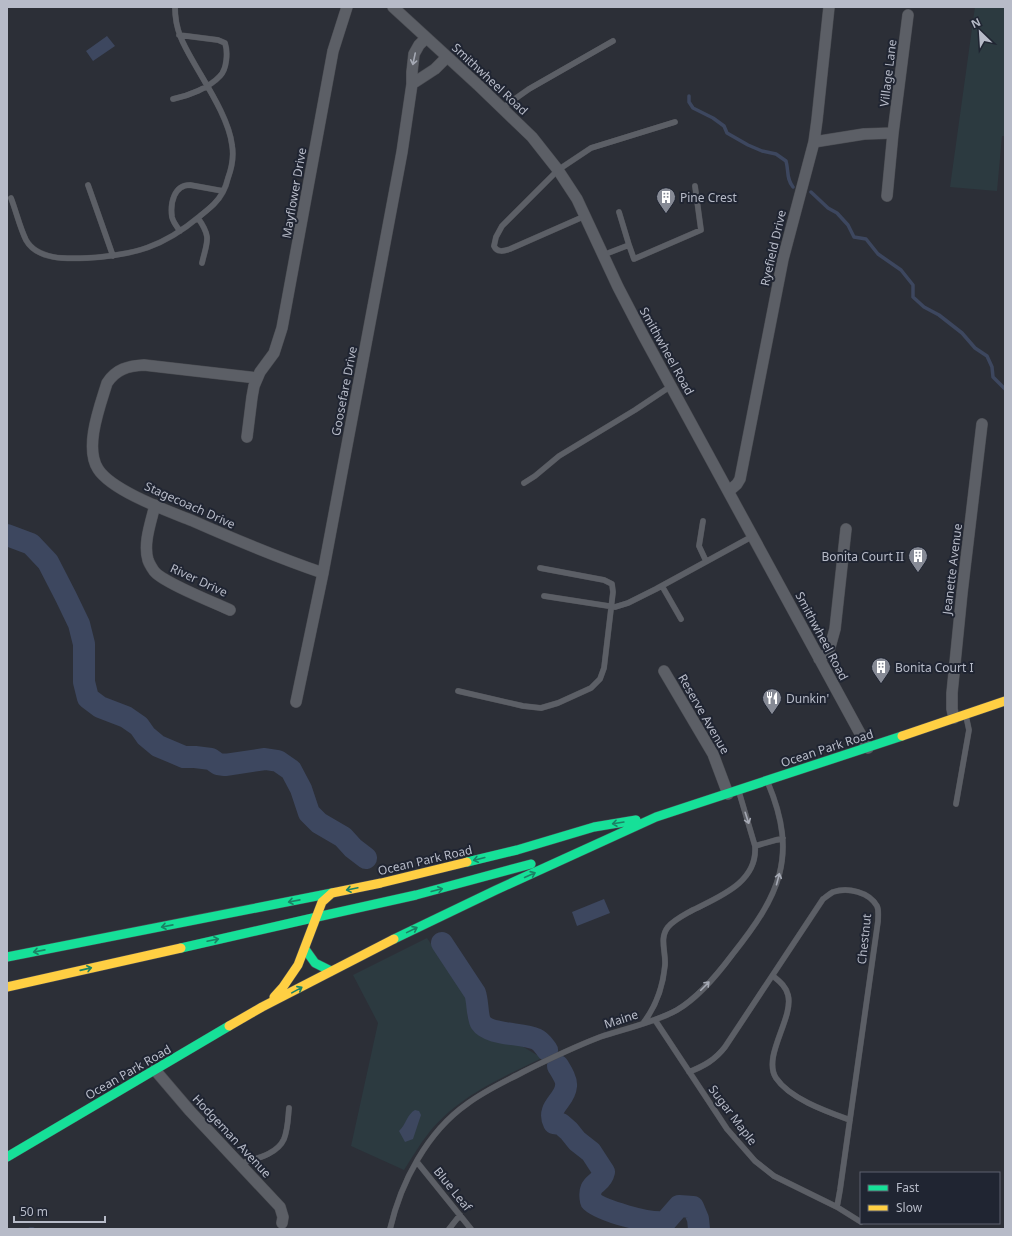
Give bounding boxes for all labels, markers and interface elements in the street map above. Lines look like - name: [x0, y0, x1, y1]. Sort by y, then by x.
- north arrow: [960, 12, 1000, 52]
- text: N: [968, 14, 983, 31]
- street label: Village Lane: [875, 38, 901, 108]
- street label: Smithwheel Road: [448, 39, 532, 119]
- one-way arrow: [409, 52, 417, 65]
- street label: Mayflower Drive: [278, 146, 310, 240]
- building icon: Pine Crest: [655, 186, 677, 214]
- place label: Pine Crest: [680, 189, 737, 206]
- street label: Ryefield Drive: [756, 208, 790, 288]
- street label: Smithwheel Road: [636, 304, 698, 398]
- street label: Goosefare Drive: [327, 345, 361, 437]
- street label: Stagecoach Drive: [142, 477, 238, 533]
- street label: Jeanette Avenue: [938, 522, 966, 617]
- building icon: Bonita Court II: [907, 545, 929, 573]
- place label: Bonita Court II: [821, 548, 904, 565]
- street label: River Drive: [168, 559, 231, 601]
- street label: Smithwheel Road: [791, 589, 853, 683]
- building icon: Bonita Court I: [870, 656, 892, 684]
- place label: Bonita Court I: [895, 659, 974, 676]
- street label: Reserve Avenue: [674, 671, 734, 757]
- restaurant icon: Dunkin': [761, 687, 783, 715]
- place label: Dunkin': [786, 690, 829, 707]
- street label: Ocean Park Road: [778, 725, 876, 771]
- one-way arrow: [744, 812, 751, 825]
- one-way arrow: [612, 819, 625, 827]
- street label: Ocean Park Road: [376, 841, 474, 879]
- one-way arrow: [472, 856, 485, 864]
- one-way arrow: [523, 871, 535, 878]
- one-way arrow: [775, 873, 782, 886]
- one-way arrow: [346, 885, 359, 893]
- one-way arrow: [431, 886, 444, 893]
- one-way arrow: [288, 897, 301, 905]
- street label: Chestnut: [853, 912, 875, 965]
- one-way arrow: [160, 922, 173, 930]
- one-way arrow: [405, 925, 417, 933]
- one-way arrow: [206, 936, 219, 944]
- one-way arrow: [33, 947, 46, 955]
- one-way arrow: [79, 964, 92, 972]
- one-way arrow: [700, 981, 710, 991]
- one-way arrow: [290, 985, 302, 993]
- street label: Maine: [602, 1005, 640, 1032]
- street label: Ocean Park Road: [82, 1041, 174, 1103]
- street label: Sugar Maple: [705, 1082, 761, 1149]
- street label: Hodgeman Avenue: [189, 1091, 275, 1182]
- street label: Blue Leaf: [430, 1163, 477, 1215]
- legend: [860, 1172, 1000, 1224]
- text: Fast: [896, 1179, 920, 1196]
- scale bar: [14, 1198, 105, 1224]
- text: Slow: [896, 1199, 923, 1216]
- text: 50 m: [20, 1203, 48, 1220]

